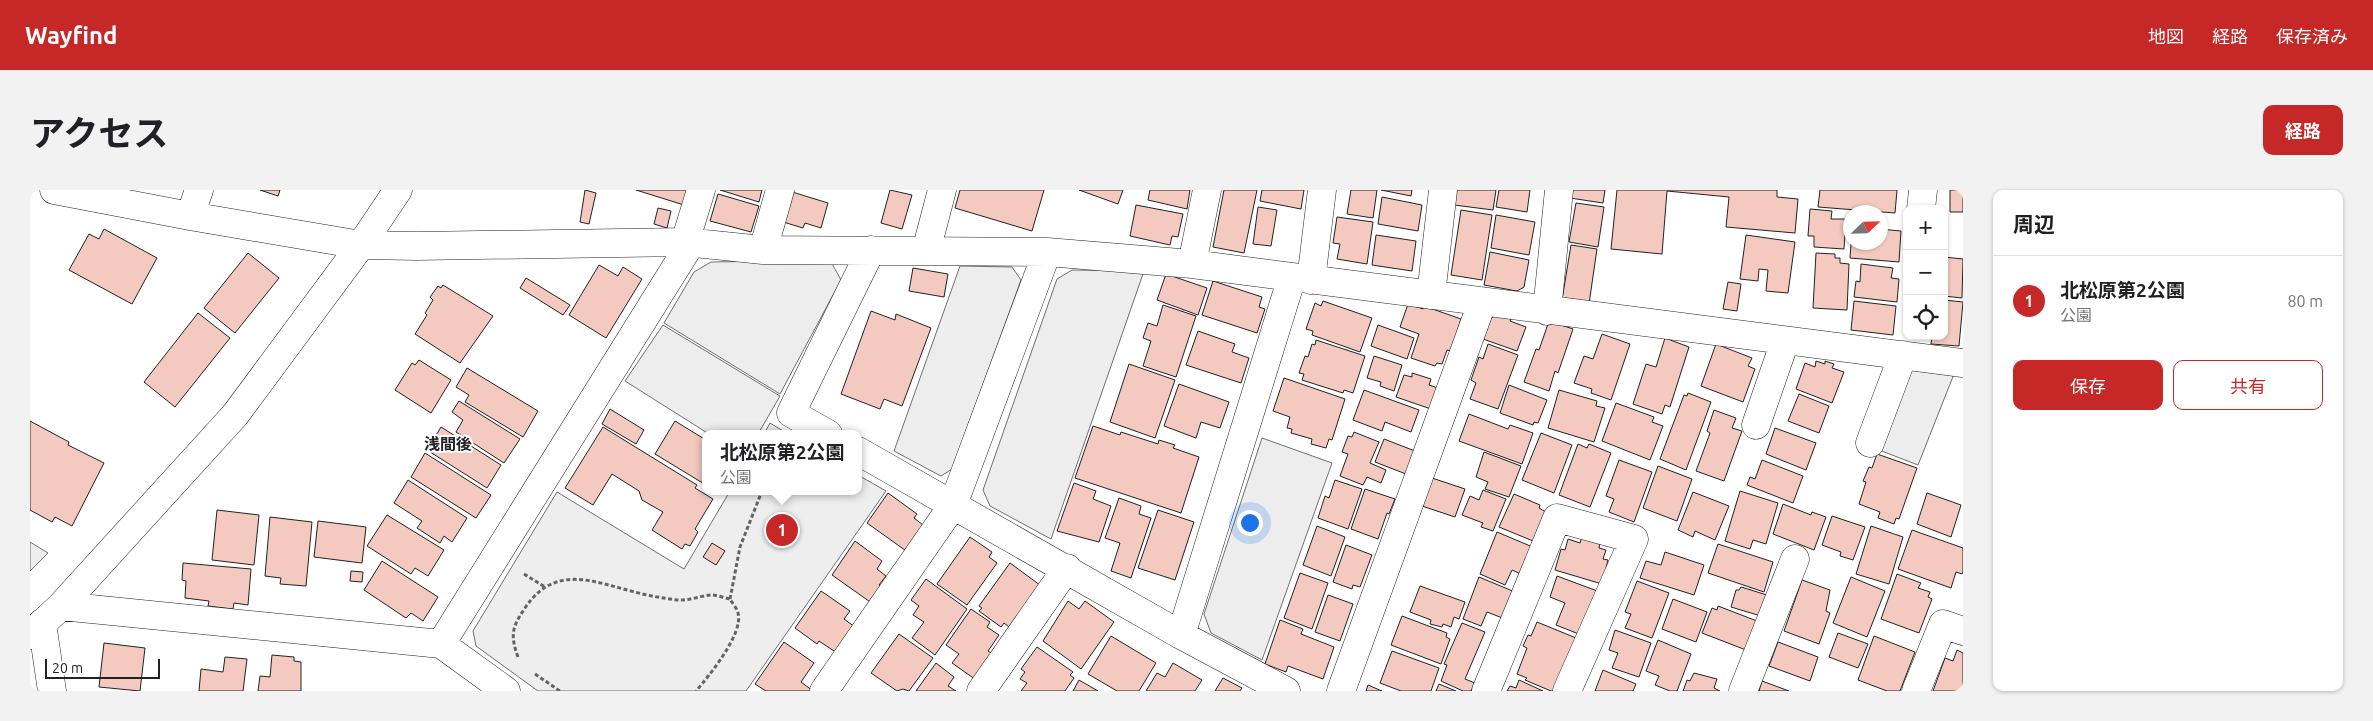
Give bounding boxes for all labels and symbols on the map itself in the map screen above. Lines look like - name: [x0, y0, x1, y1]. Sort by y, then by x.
- north arrow: [1843, 205, 1888, 250]
- district label: 浅間後: [424, 435, 472, 453]
- your location: [1237, 510, 1263, 536]
- pin: 1: [766, 511, 798, 549]
- scale bar: [45, 656, 160, 679]

